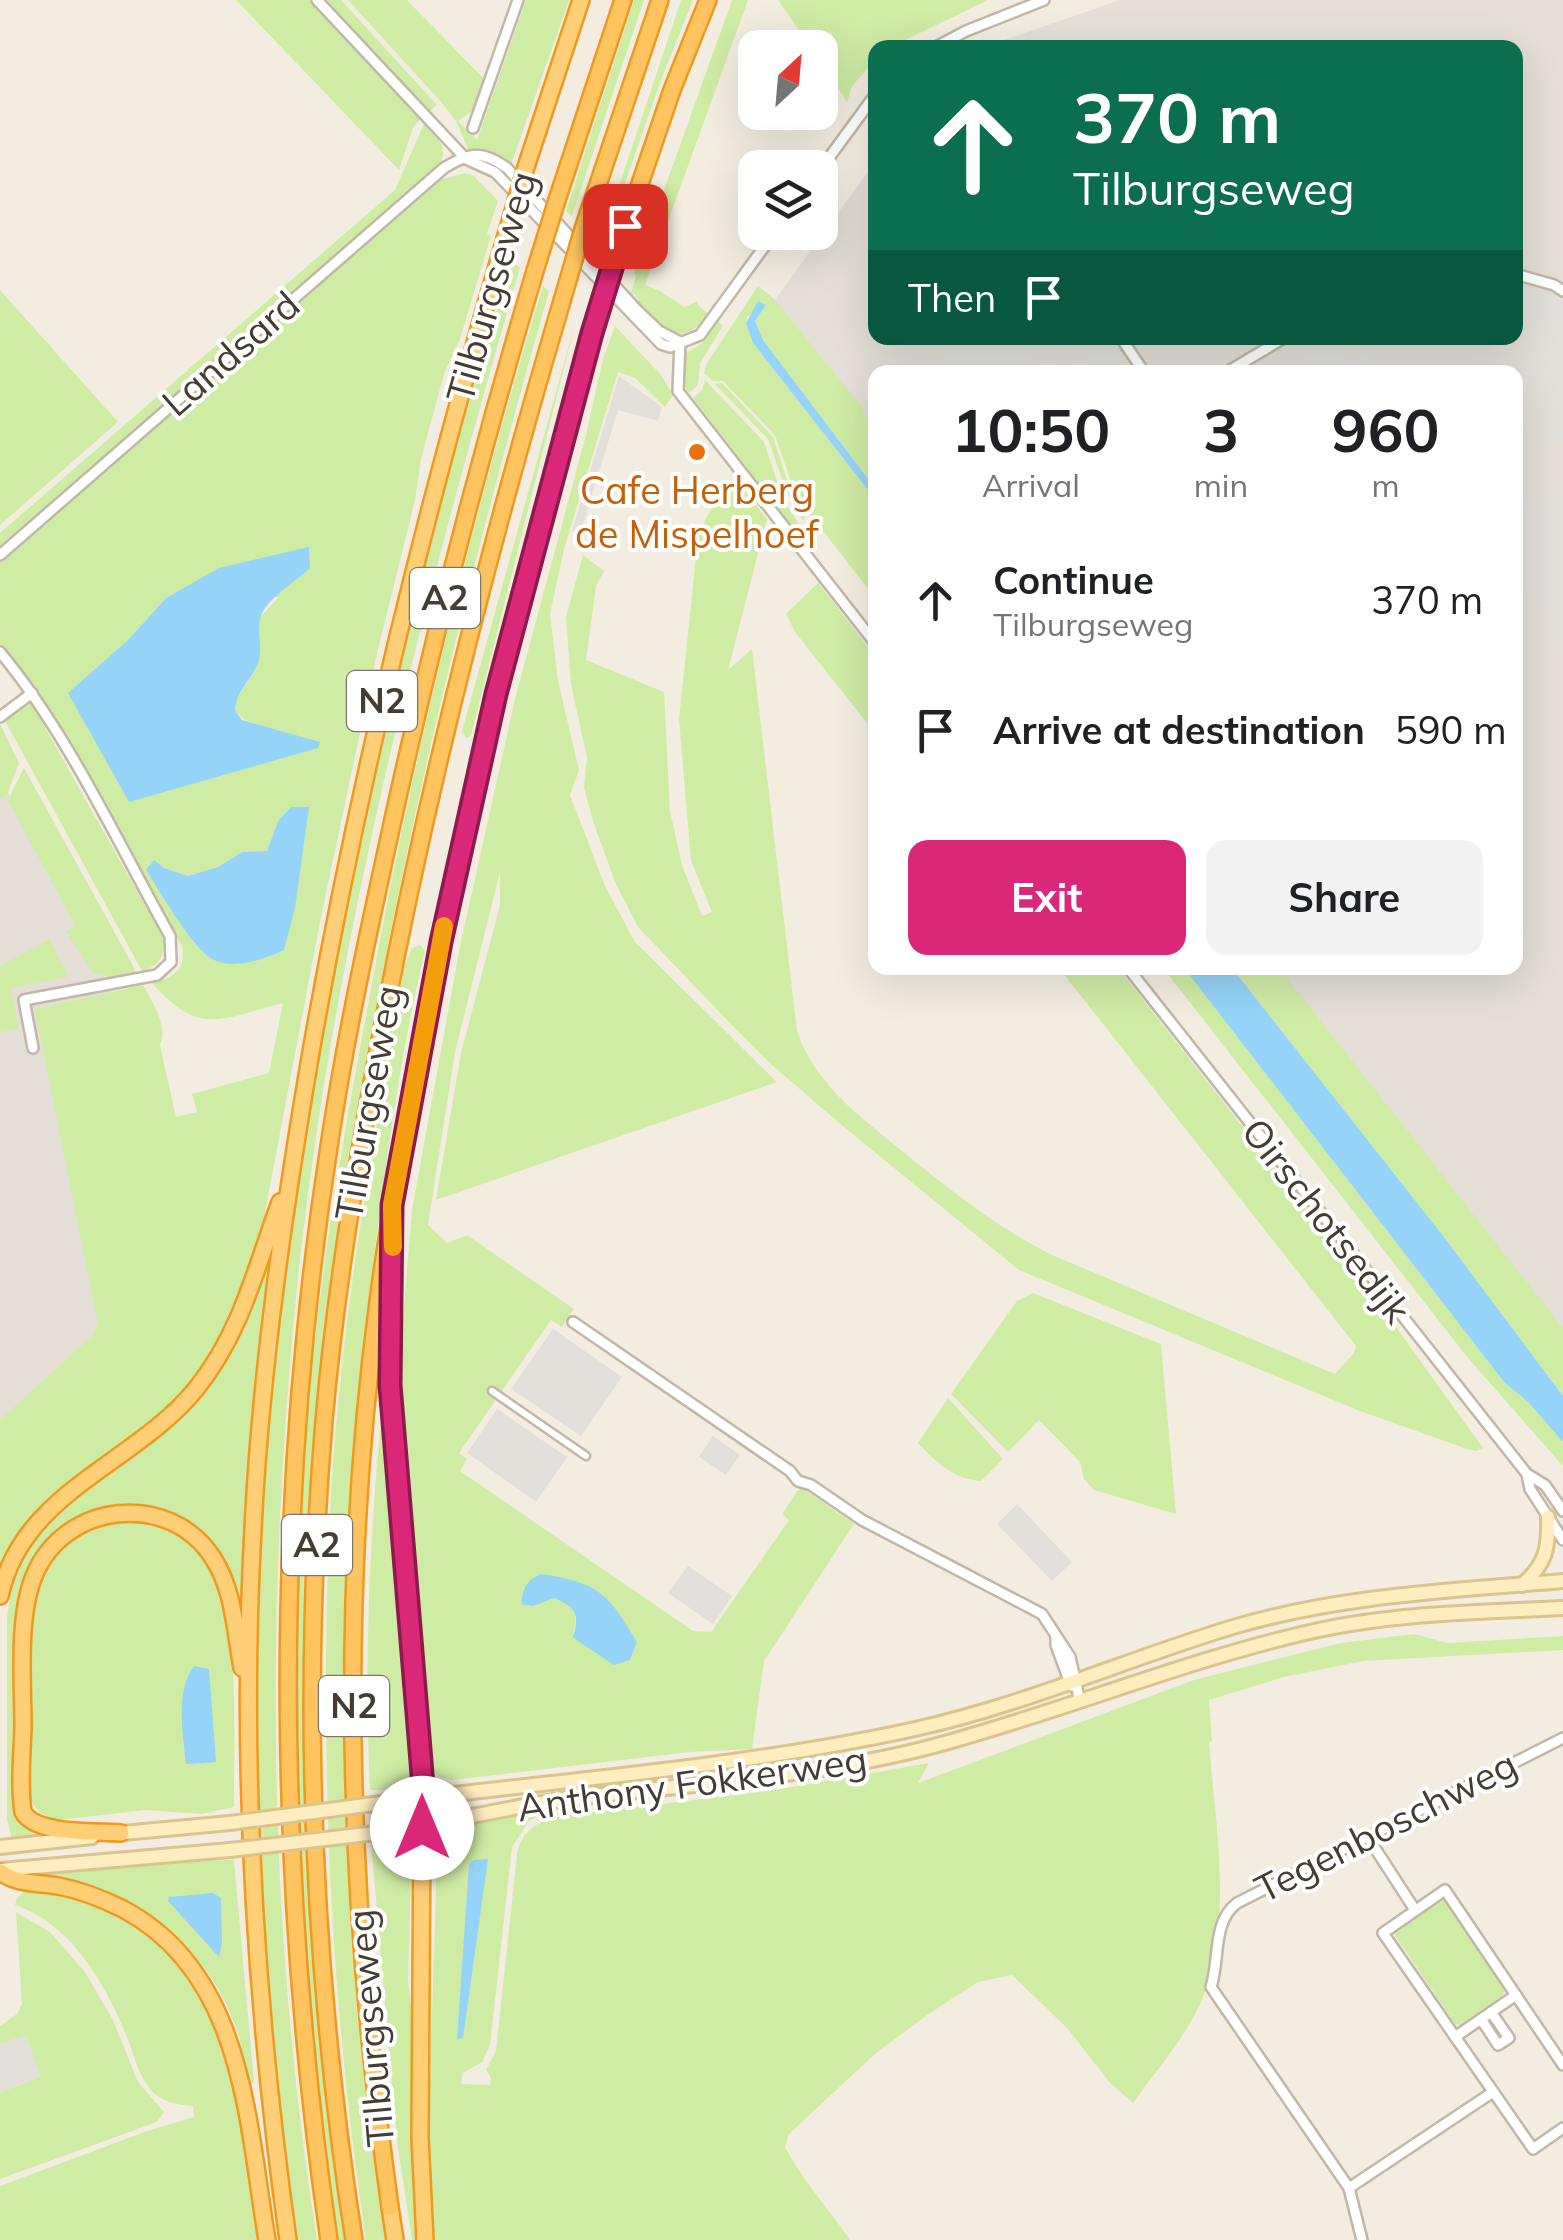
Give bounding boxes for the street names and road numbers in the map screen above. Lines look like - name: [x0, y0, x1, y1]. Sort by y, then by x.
- street label: Tilburgseweg: [435, 166, 547, 408]
- street label: Landsard: [152, 280, 309, 426]
- road number: A2: [410, 568, 480, 628]
- road number: N2: [347, 671, 417, 731]
- street label: Tilburgseweg: [324, 982, 412, 1224]
- street label: Oirschotsedijk: [1232, 1108, 1422, 1333]
- road number: A2: [282, 1515, 352, 1575]
- road number: N2: [319, 1676, 389, 1736]
- street label: Anthony Fokkerweg: [514, 1735, 870, 1831]
- street label: Tegenboschweg: [1247, 1740, 1524, 1913]
- street label: Tilburgseweg: [336, 1908, 404, 2149]

